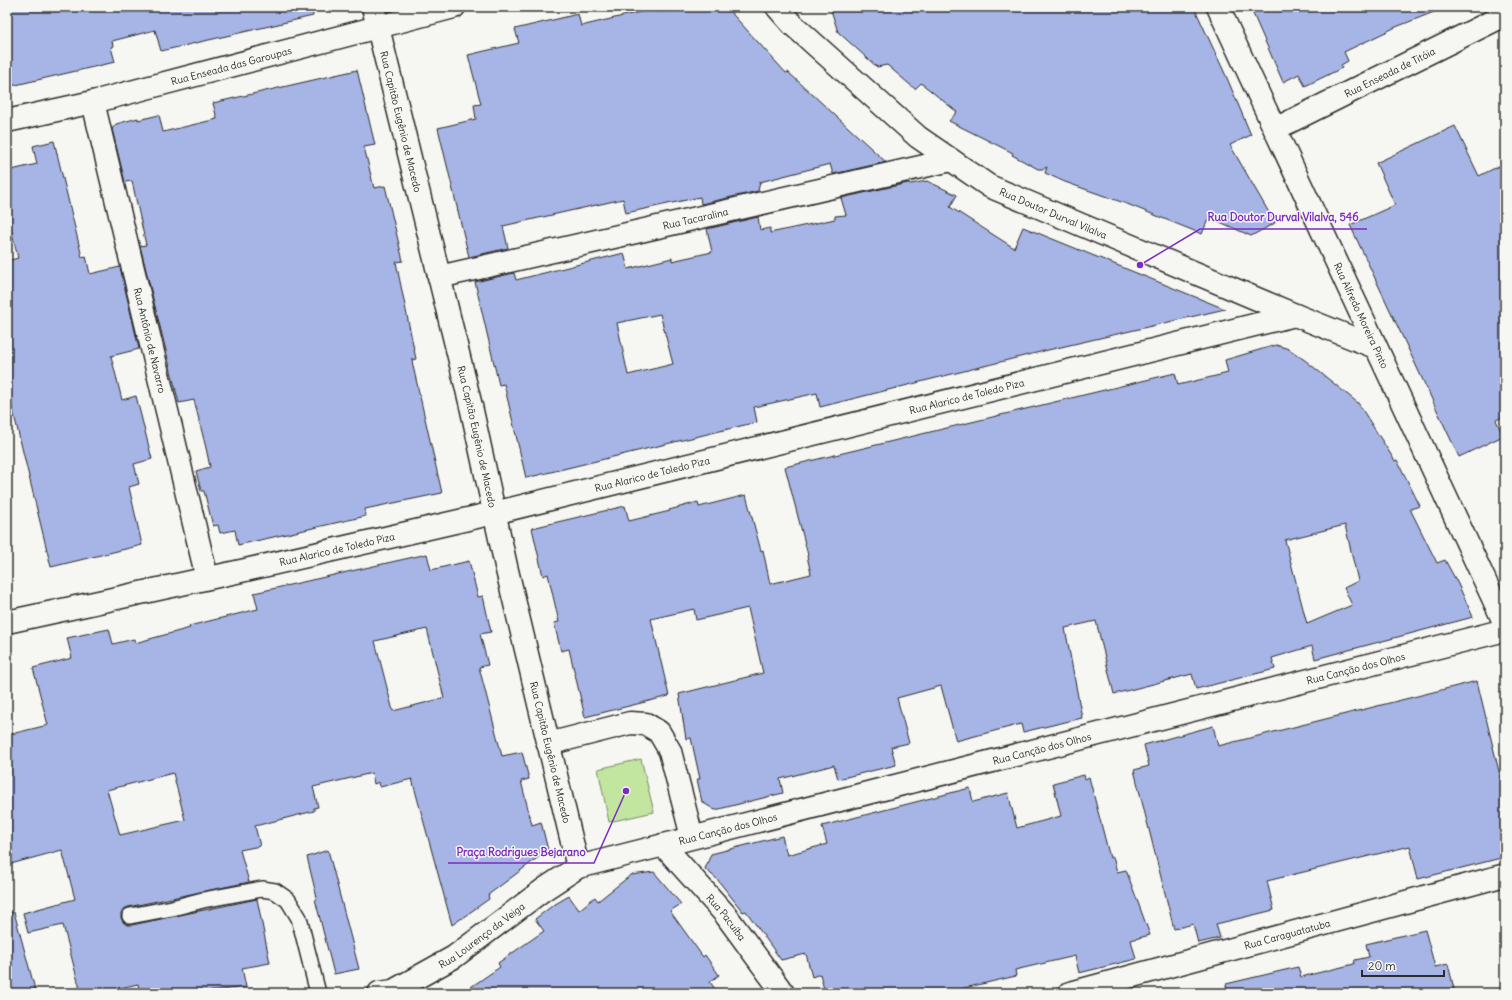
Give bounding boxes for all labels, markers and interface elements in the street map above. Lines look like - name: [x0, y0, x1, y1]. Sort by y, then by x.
- street label: Rua Enseada das Garoupas: [170, 44, 294, 88]
- street label: Rua Enseada de Titóia: [1342, 45, 1438, 101]
- street label: Rua Capitão Eugênio de Macedo: [377, 50, 424, 194]
- street label: Rua Doutor Durval Vilalva: [997, 185, 1109, 242]
- street label: Rua Tacaralina: [661, 205, 730, 233]
- callout: Rua Doutor Durval Vilalva, 546: [1200, 206, 1367, 229]
- text: Rua Doutor Durval Vilalva, 546: [1207, 210, 1359, 224]
- street label: Rua Alfredo Moreira Pinto: [1331, 260, 1391, 371]
- street label: Rua Antônio de Navarro: [131, 286, 169, 395]
- street label: Rua Capitão Eugênio de Macedo: [454, 364, 499, 509]
- street label: Rua Alarico de Toledo Piza: [908, 376, 1026, 417]
- street label: Rua Alarico de Toledo Piza: [593, 454, 711, 495]
- street label: Rua Alarico de Toledo Piza: [278, 530, 396, 569]
- street label: Rua Canção dos Olhos: [1305, 650, 1407, 688]
- street label: Rua Capitão Eugênio de Macedo: [527, 680, 573, 825]
- street label: Rua Canção dos Olhos: [991, 730, 1093, 768]
- street label: Rua Canção dos Olhos: [677, 810, 779, 848]
- callout: Praça Rodrigues Bejarano: [448, 840, 594, 863]
- text: Praça Rodrigues Bejarano: [456, 845, 586, 860]
- street label: Rua Pacuíba: [703, 892, 749, 944]
- street label: Rua Lourenço da Veiga: [436, 900, 528, 971]
- street label: Rua Caraguatatuba: [1243, 917, 1332, 952]
- scale bar: [1362, 952, 1444, 978]
- text: 20 m: [1368, 958, 1396, 973]

